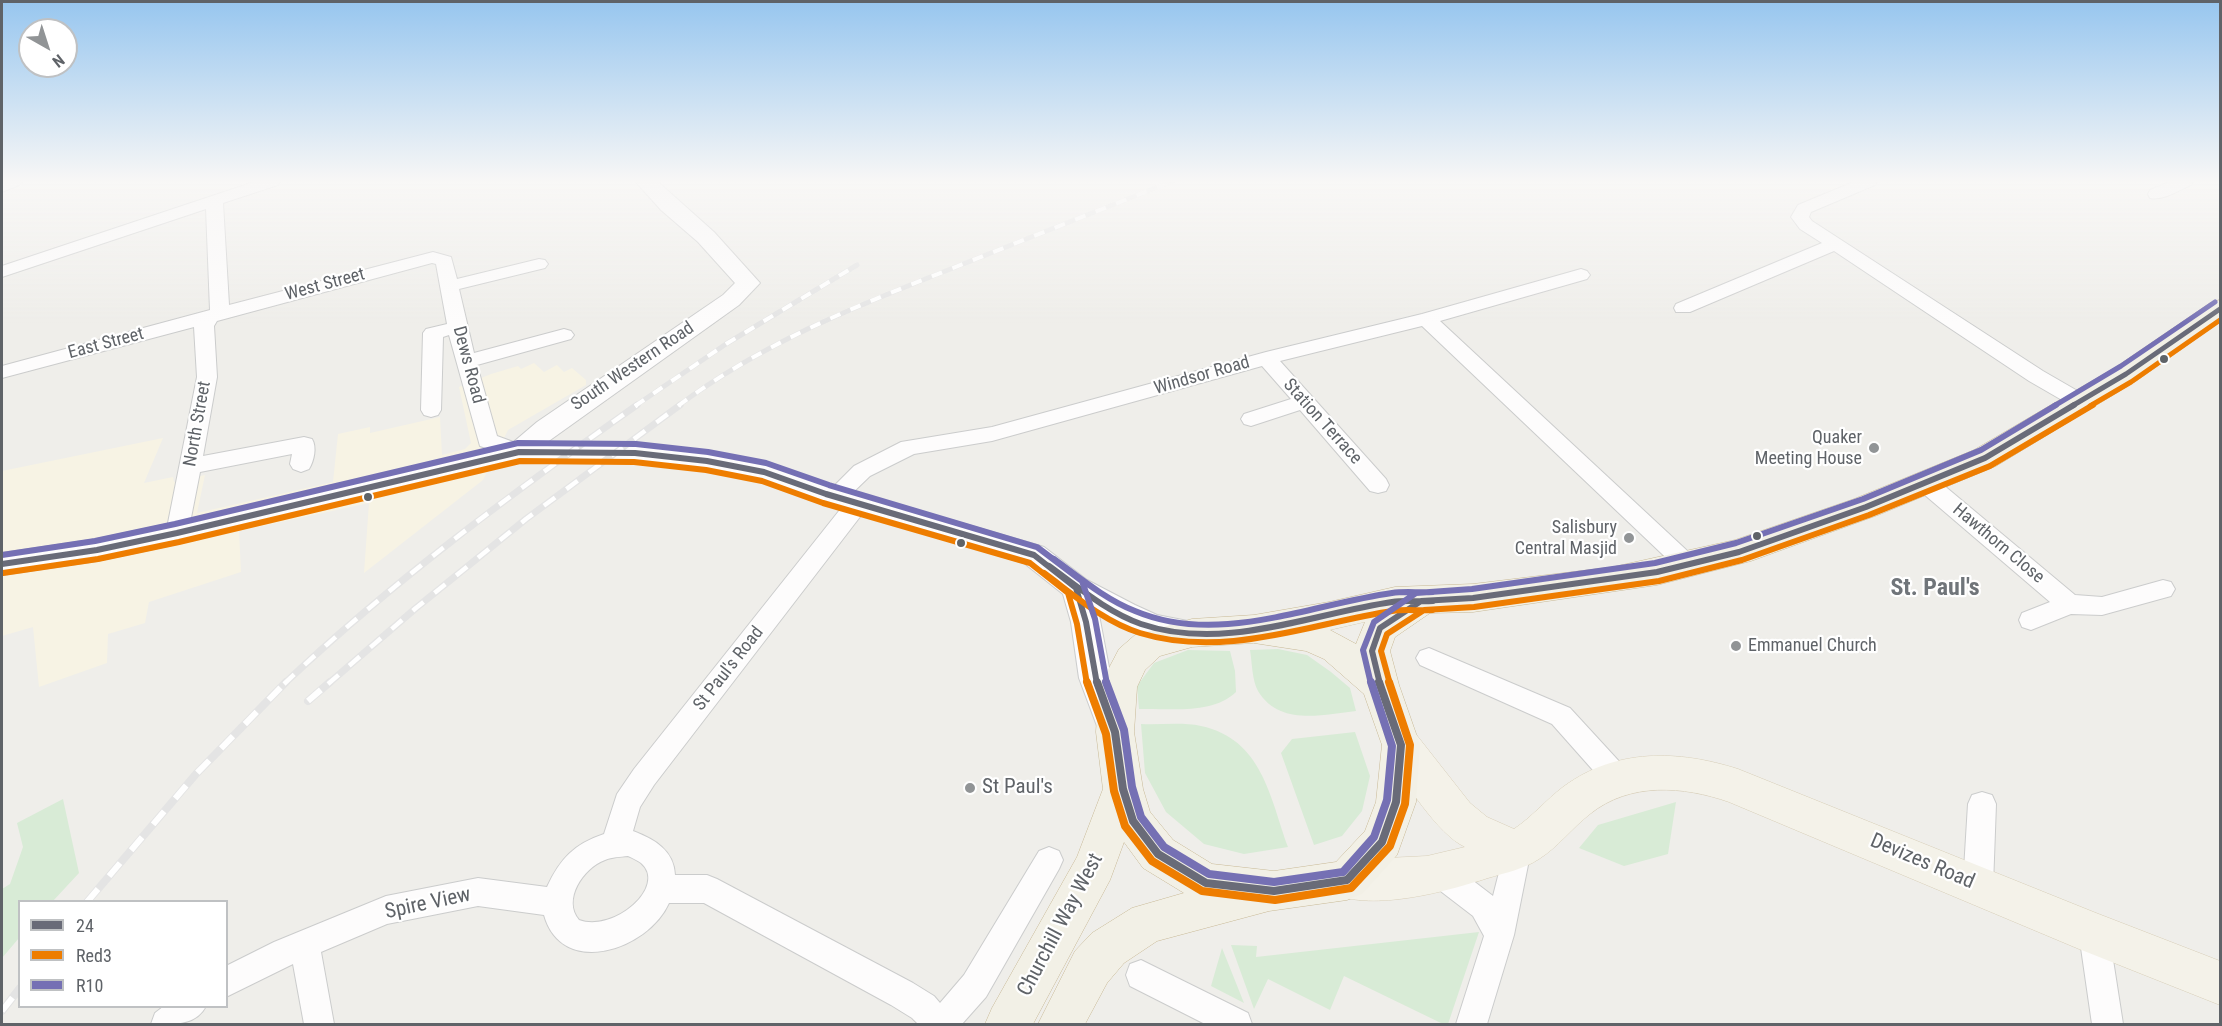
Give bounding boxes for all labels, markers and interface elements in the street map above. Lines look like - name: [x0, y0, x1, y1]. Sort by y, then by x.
- north arrow: [18, 18, 78, 78]
- text: N: [49, 50, 68, 71]
- street label: West Street: [283, 264, 367, 306]
- street label: South Western Road: [567, 318, 699, 416]
- street label: East Street: [66, 324, 146, 364]
- street label: Dews Road: [447, 324, 489, 406]
- street label: Windsor Road: [1152, 352, 1252, 400]
- unlabelled marker: [2158, 353, 2170, 365]
- street label: Station Terrace: [1278, 375, 1366, 469]
- street label: North Street: [180, 380, 216, 468]
- place label: Quaker Meeting House: [1755, 427, 1862, 470]
- marker: Quaker Meeting House: [1867, 441, 1881, 455]
- unlabelled marker: [362, 491, 374, 503]
- street label: Hawthorn Close: [1948, 499, 2048, 589]
- place label: Salisbury Central Masjid: [1515, 517, 1617, 560]
- unlabelled marker: [1751, 530, 1763, 542]
- marker: Salisbury Central Masjid: [1622, 531, 1636, 545]
- unlabelled marker: [955, 537, 967, 549]
- district label: St. Paul's: [1890, 575, 1980, 603]
- street label: St Paul's Road: [689, 623, 769, 715]
- place label: Emmanuel Church: [1748, 635, 1877, 657]
- marker: Emmanuel Church: [1729, 639, 1743, 653]
- place label: St Paul's: [982, 775, 1053, 801]
- marker: St Paul's: [963, 781, 977, 795]
- street label: Devizes Road: [1866, 829, 1978, 895]
- street label: Churchill Way West: [1013, 849, 1109, 1001]
- street label: Spire View: [383, 883, 473, 925]
- legend: [18, 900, 228, 1008]
- text: 24: [76, 915, 94, 936]
- text: Red3: [76, 945, 112, 966]
- text: R10: [76, 975, 103, 996]

